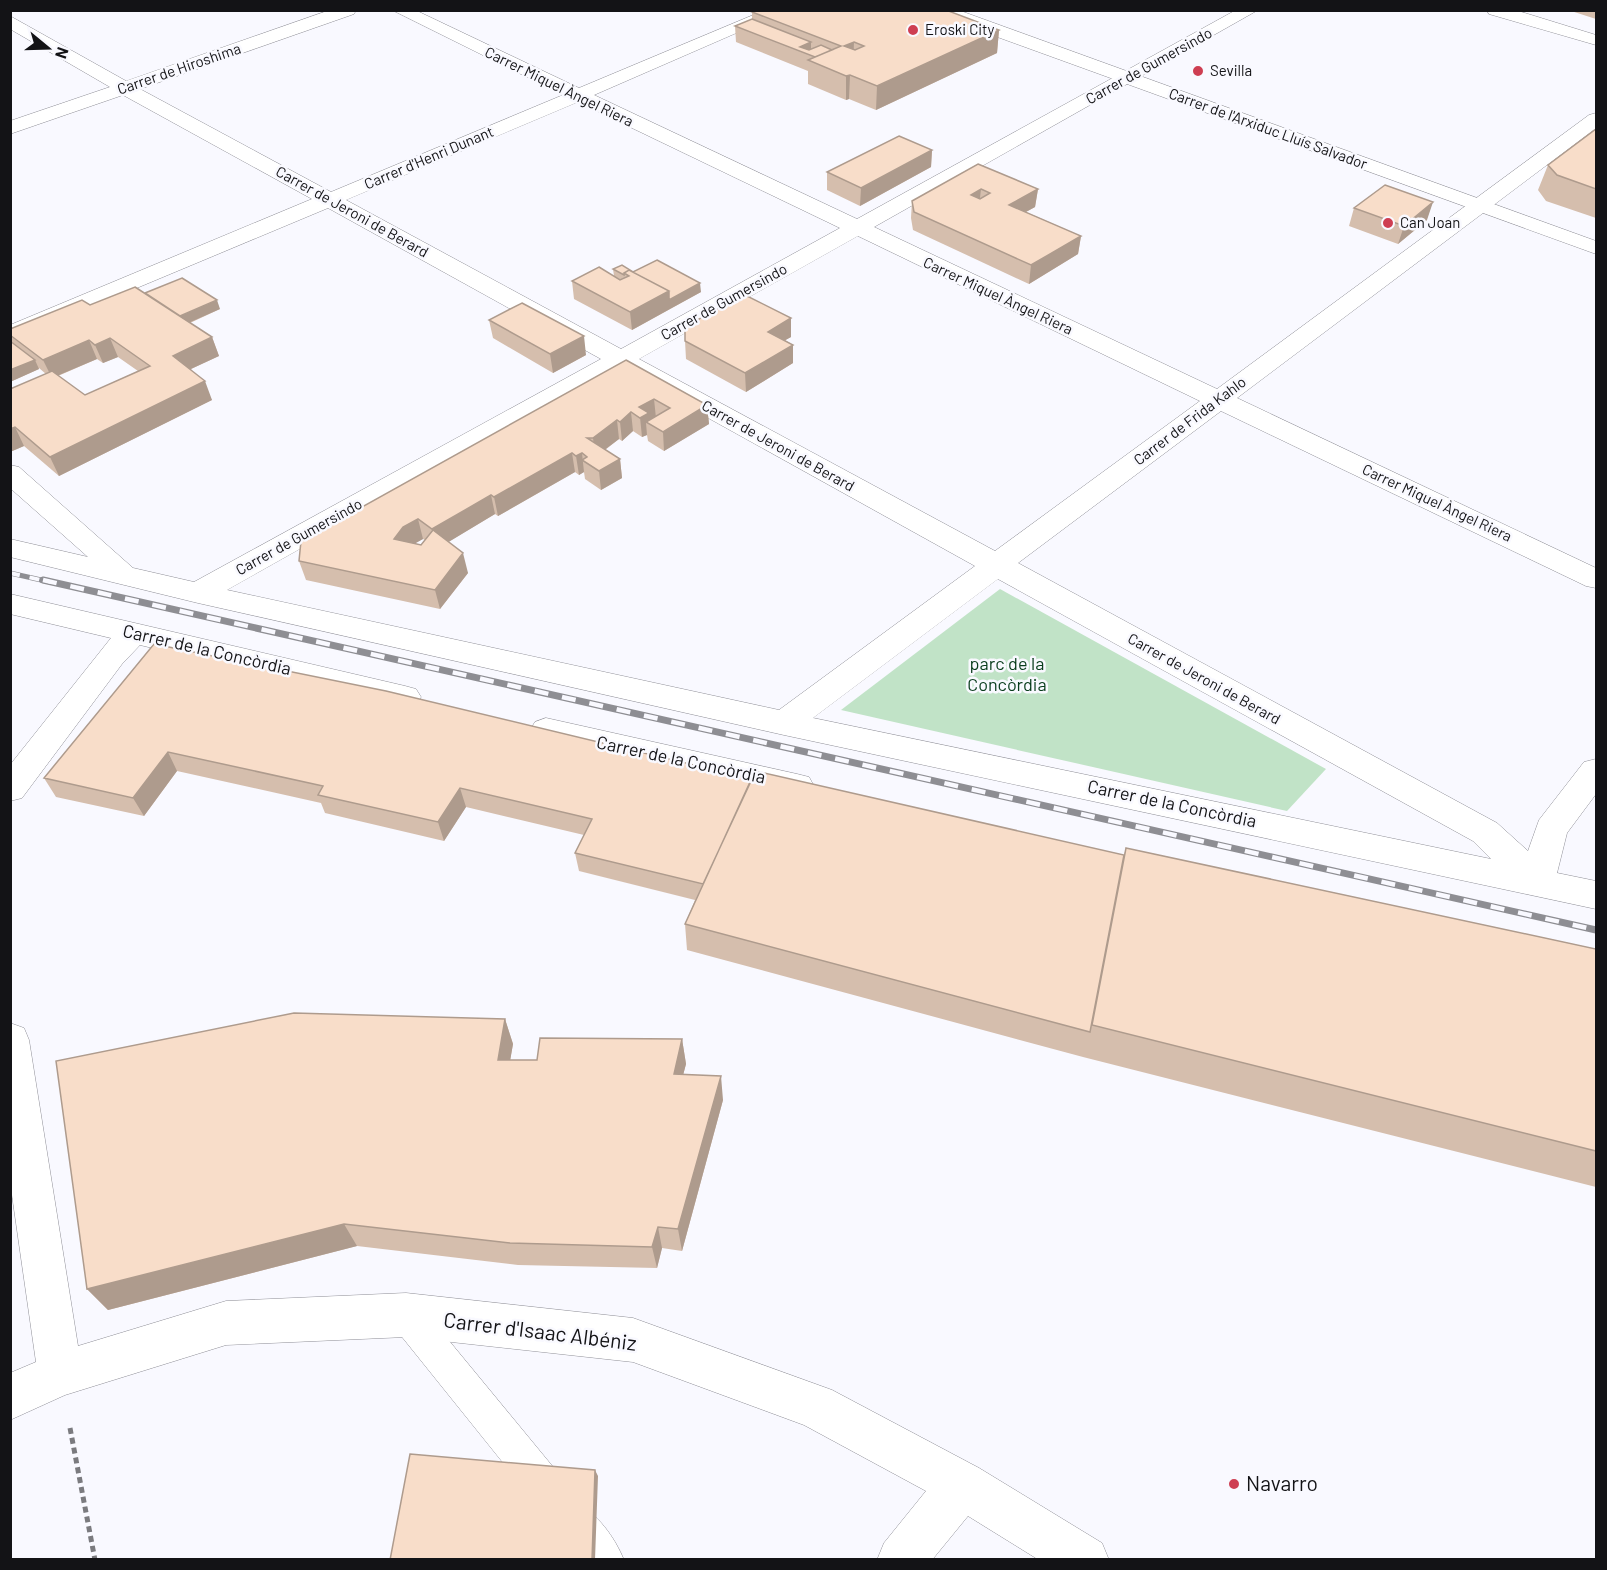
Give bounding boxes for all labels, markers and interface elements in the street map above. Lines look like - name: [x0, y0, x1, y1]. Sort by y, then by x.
- north arrow: [18, 18, 78, 78]
- place label: Eroski City: [925, 20, 995, 38]
- marker: Eroski City: [906, 23, 920, 37]
- street label: Carrer de Gumersindo: [1082, 23, 1215, 107]
- street label: Carrer de Hiroshima: [114, 38, 243, 98]
- street label: Carrer Miquel Àngel Riera: [482, 42, 637, 130]
- text: N: [52, 45, 73, 61]
- place label: Sevilla: [1210, 61, 1252, 79]
- marker: Sevilla: [1191, 64, 1205, 78]
- street label: Carrer de l'Arxiduc Lluís Salvador: [1167, 84, 1371, 173]
- street label: Carrer d'Henri Dunant: [361, 122, 496, 192]
- street label: Carrer de Jeroni de Berard: [273, 162, 432, 261]
- place label: Can Joan: [1400, 213, 1460, 231]
- marker: Can Joan: [1381, 216, 1395, 230]
- street label: Carrer Miquel Àngel Riera: [921, 252, 1076, 338]
- street label: Carrer de Gumersindo: [657, 259, 790, 343]
- street label: Carrer de Frida Kahlo: [1130, 372, 1249, 468]
- street label: Carrer de Jeroni de Berard: [699, 396, 858, 495]
- street label: Carrer Miquel Àngel Riera: [1360, 459, 1515, 545]
- street label: Carrer de Gumersindo: [232, 494, 365, 578]
- street label: Carrer de la Concòrdia: [121, 619, 294, 679]
- street label: Carrer de Jeroni de Berard: [1125, 629, 1284, 728]
- park label: parc de la Concòrdia: [967, 652, 1047, 695]
- street label: Carrer de la Concòrdia: [595, 730, 768, 788]
- street label: Carrer de la Concòrdia: [1086, 774, 1259, 832]
- street label: Carrer d'Isaac Albéniz: [442, 1306, 638, 1355]
- place label: Navarro: [1246, 1470, 1318, 1495]
- marker: Navarro: [1227, 1477, 1241, 1491]

